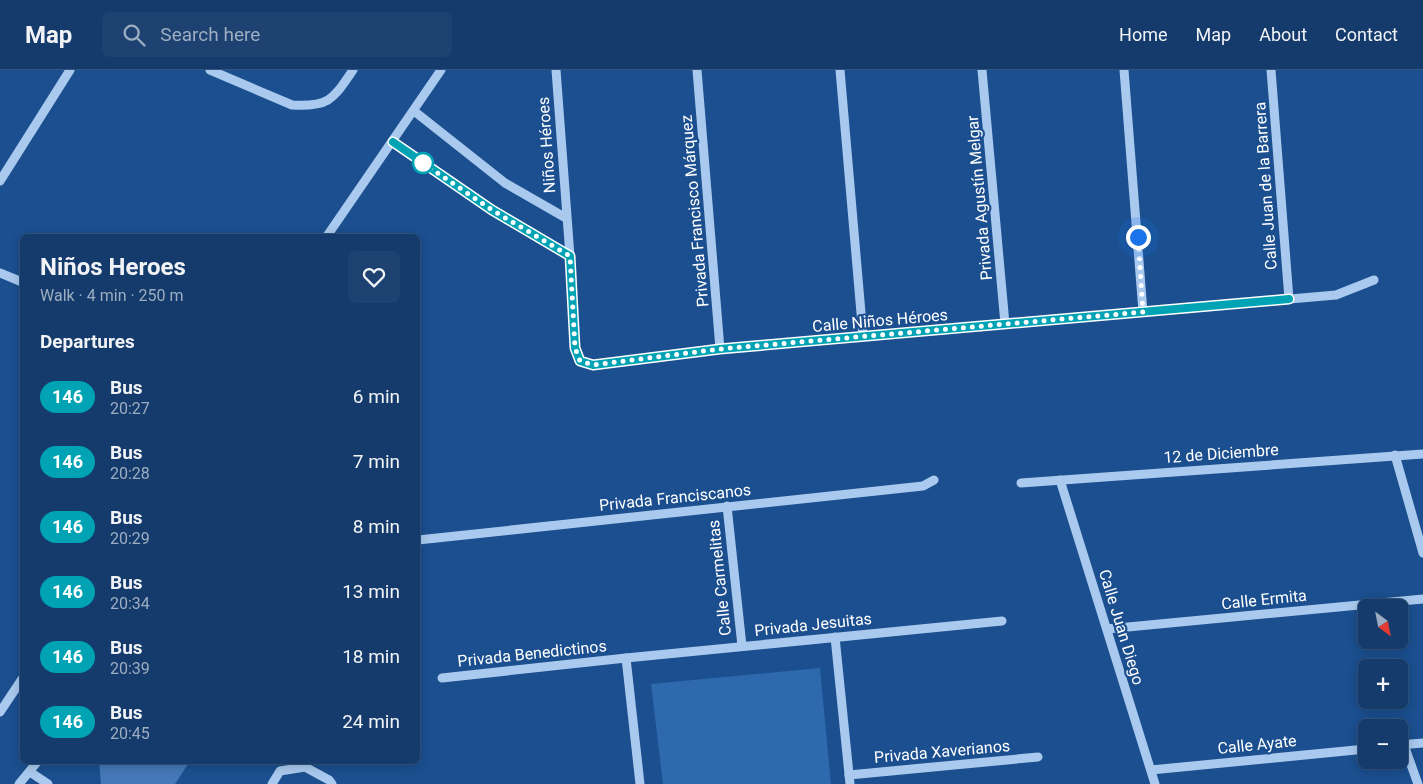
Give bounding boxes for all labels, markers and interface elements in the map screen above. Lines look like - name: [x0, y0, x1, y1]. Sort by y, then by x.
- search box: [102, 12, 452, 57]
- text: Map: [25, 21, 72, 49]
- icon: search: [120, 21, 148, 49]
- text: Search here: [160, 23, 260, 46]
- text: Home: [1119, 24, 1168, 45]
- text: Map: [1196, 24, 1231, 45]
- text: About: [1259, 24, 1307, 45]
- text: Contact: [1335, 24, 1398, 45]
- street label: Niños Héroes: [534, 96, 559, 194]
- street label: Calle Juan de la Barrera: [1250, 101, 1281, 271]
- street label: Privada Francisco Márquez: [677, 114, 712, 308]
- street label: Privada Agustín Melgar: [963, 114, 996, 281]
- unlabelled marker: [412, 152, 434, 174]
- your location: [1126, 225, 1151, 250]
- button: heart: [348, 251, 400, 303]
- text: Niños Heroes: [40, 253, 186, 281]
- text: Walk · 4 min · 250 m: [40, 286, 184, 305]
- street label: Calle Niños Héroes: [812, 305, 949, 336]
- text: Departures: [40, 330, 135, 353]
- text: Bus: [110, 376, 143, 399]
- text: 6 min: [353, 385, 400, 408]
- text: 146: [52, 386, 83, 407]
- text: 20:27: [110, 399, 150, 418]
- street label: 12 de Diciembre: [1163, 440, 1279, 467]
- text: Bus: [110, 441, 143, 464]
- text: 7 min: [353, 450, 400, 473]
- text: 146: [52, 451, 83, 472]
- text: 20:28: [110, 464, 150, 483]
- street label: Privada Franciscanos: [598, 480, 752, 515]
- text: Bus: [110, 506, 143, 529]
- text: 8 min: [353, 515, 400, 538]
- text: 146: [52, 516, 83, 537]
- street label: Calle Carmelitas: [704, 519, 735, 637]
- text: 20:29: [110, 529, 150, 548]
- street label: Calle Juan Diego: [1095, 567, 1148, 687]
- text: Bus: [110, 571, 143, 594]
- text: 13 min: [342, 580, 400, 603]
- text: 146: [52, 581, 83, 602]
- street label: Calle Ermita: [1220, 586, 1308, 613]
- text: 20:34: [110, 594, 150, 613]
- north arrow: [1358, 599, 1408, 649]
- map controls: [1358, 599, 1408, 769]
- street label: Privada Jesuitas: [753, 609, 873, 640]
- text: Bus: [110, 636, 143, 659]
- street label: Privada Benedictinos: [457, 636, 608, 671]
- text: 18 min: [342, 645, 400, 668]
- text: 146: [52, 646, 83, 667]
- text: 20:39: [110, 659, 150, 678]
- button: +: [1358, 659, 1408, 709]
- text: Bus: [110, 701, 143, 724]
- text: 24 min: [342, 710, 400, 733]
- text: 146: [52, 711, 83, 732]
- button: −: [1358, 719, 1408, 769]
- text: 20:45: [110, 724, 150, 743]
- street label: Calle Ayate: [1217, 731, 1297, 758]
- street label: Privada Xaverianos: [873, 736, 1011, 767]

